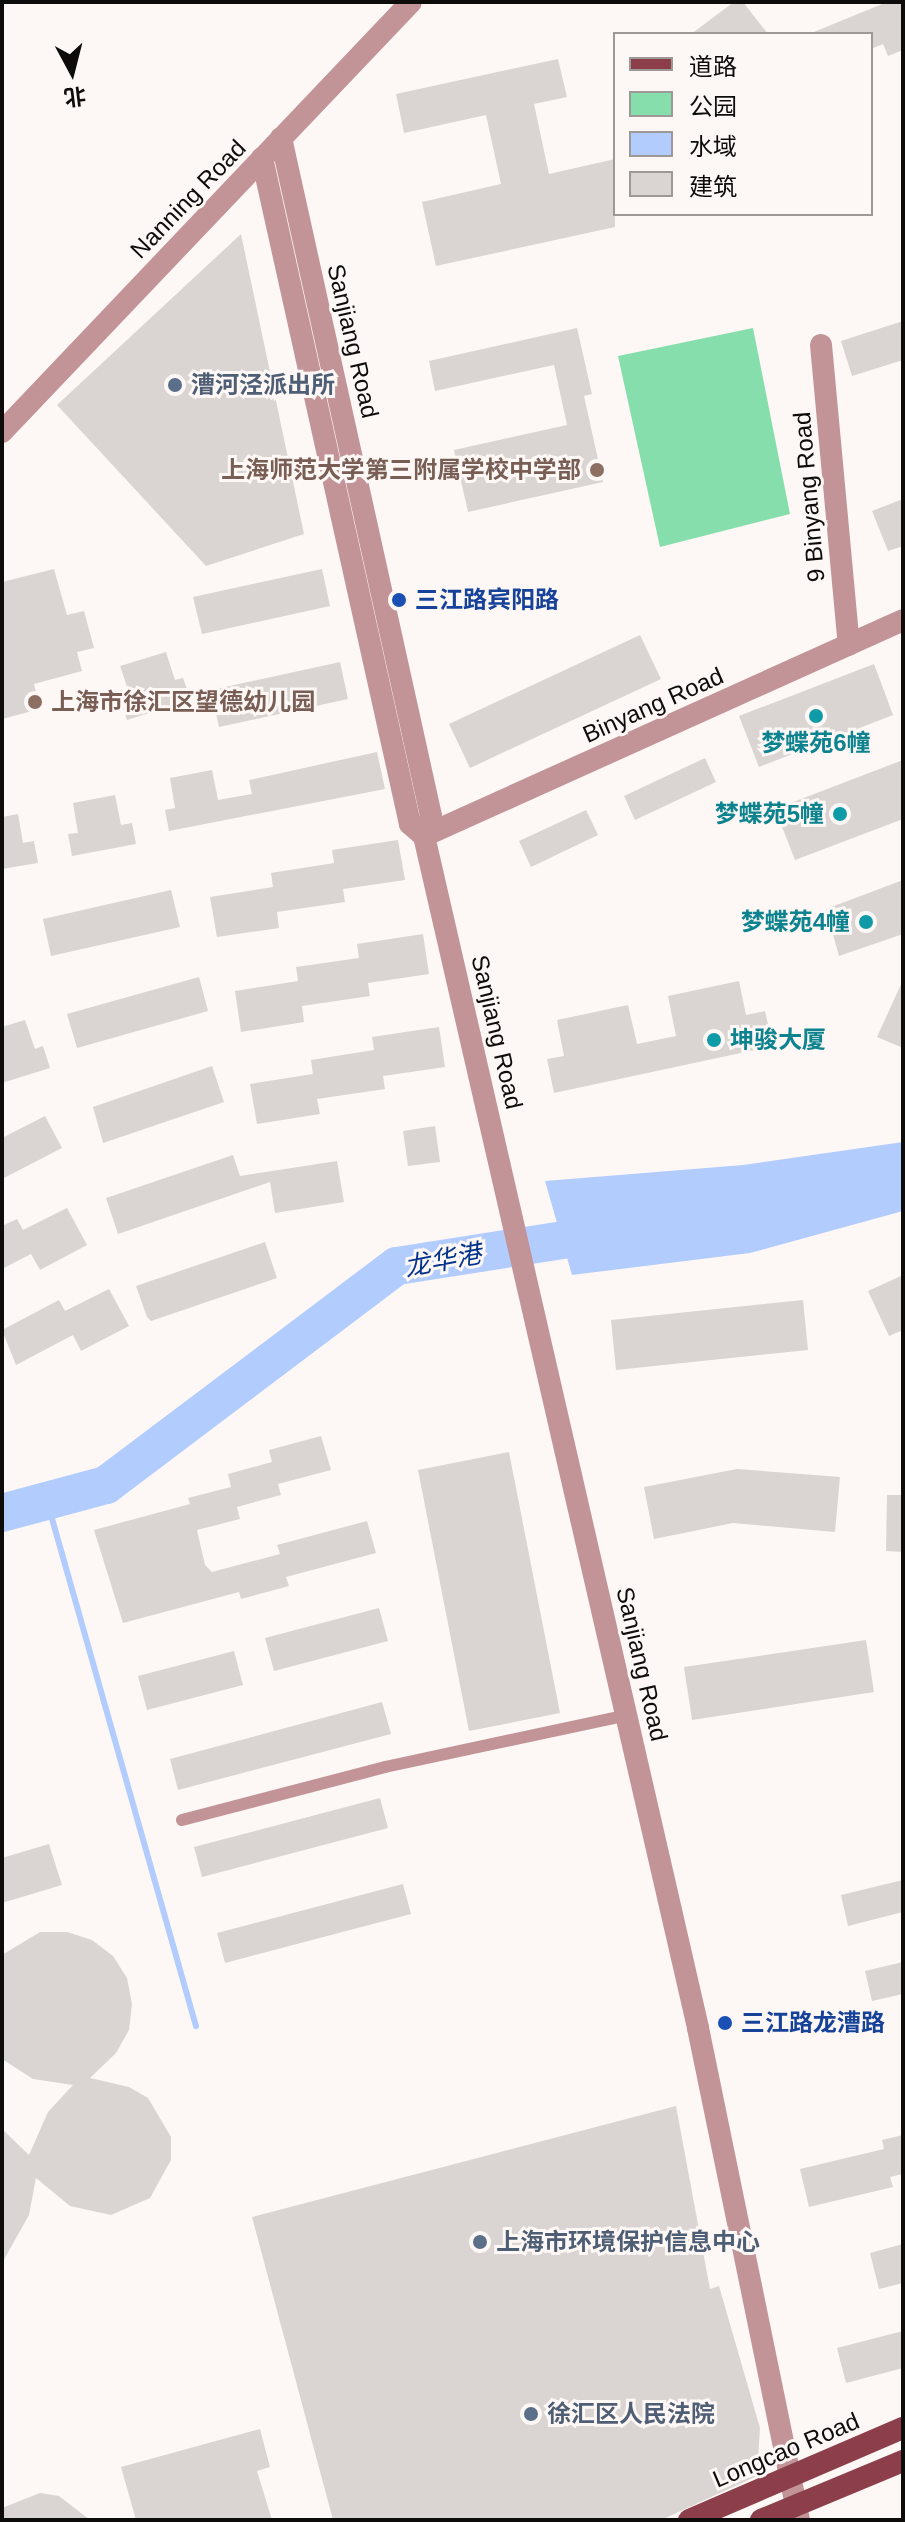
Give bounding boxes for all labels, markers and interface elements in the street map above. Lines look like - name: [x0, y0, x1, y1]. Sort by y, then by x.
- north arrow: [32, 32, 112, 112]
- legend: [613, 32, 873, 216]
- text: 道路: [689, 53, 737, 80]
- text: 北: [63, 83, 87, 110]
- text: 公园: [689, 93, 737, 120]
- text: 水域: [689, 133, 737, 160]
- street label: Nanning Road: [124, 134, 252, 264]
- text: 建筑: [689, 173, 737, 200]
- street label: Sanjiang Road: [321, 261, 385, 421]
- place label: 漕河泾派出所: [191, 371, 335, 399]
- marker: 漕河泾派出所: [166, 376, 184, 394]
- street label: 9 Binyang Road: [787, 411, 831, 583]
- place label: 上海师范大学第三附属学校中学部: [221, 456, 581, 484]
- marker: 上海师范大学第三附属学校中学部: [588, 461, 606, 479]
- place label: 三江路宾阳路: [415, 586, 559, 614]
- marker: 三江路宾阳路: [390, 591, 408, 609]
- street label: Binyang Road: [578, 661, 728, 749]
- place label: 上海市徐汇区望德幼儿园: [51, 688, 315, 716]
- marker: 上海市徐汇区望德幼儿园: [26, 693, 44, 711]
- marker: 梦蝶苑6幢: [807, 707, 825, 725]
- place label: 梦蝶苑6幢: [761, 729, 871, 757]
- place label: 梦蝶苑5幢: [715, 800, 824, 828]
- marker: 梦蝶苑5幢: [831, 805, 849, 823]
- place label: 梦蝶苑4幢: [741, 908, 850, 936]
- marker: 梦蝶苑4幢: [857, 913, 875, 931]
- street label: Sanjiang Road: [465, 952, 529, 1112]
- place label: 坤骏大厦: [730, 1026, 826, 1054]
- marker: 坤骏大厦: [705, 1031, 723, 1049]
- water label: 龙华港: [402, 1238, 484, 1284]
- street label: Sanjiang Road: [610, 1584, 674, 1744]
- place label: 三江路龙漕路: [741, 2009, 885, 2037]
- marker: 三江路龙漕路: [716, 2014, 734, 2032]
- place label: 上海市环境保护信息中心: [496, 2228, 760, 2256]
- marker: 上海市环境保护信息中心: [471, 2233, 489, 2251]
- place label: 徐汇区人民法院: [547, 2400, 715, 2428]
- marker: 徐汇区人民法院: [522, 2405, 540, 2423]
- street label: Longcao Road: [709, 2406, 863, 2494]

